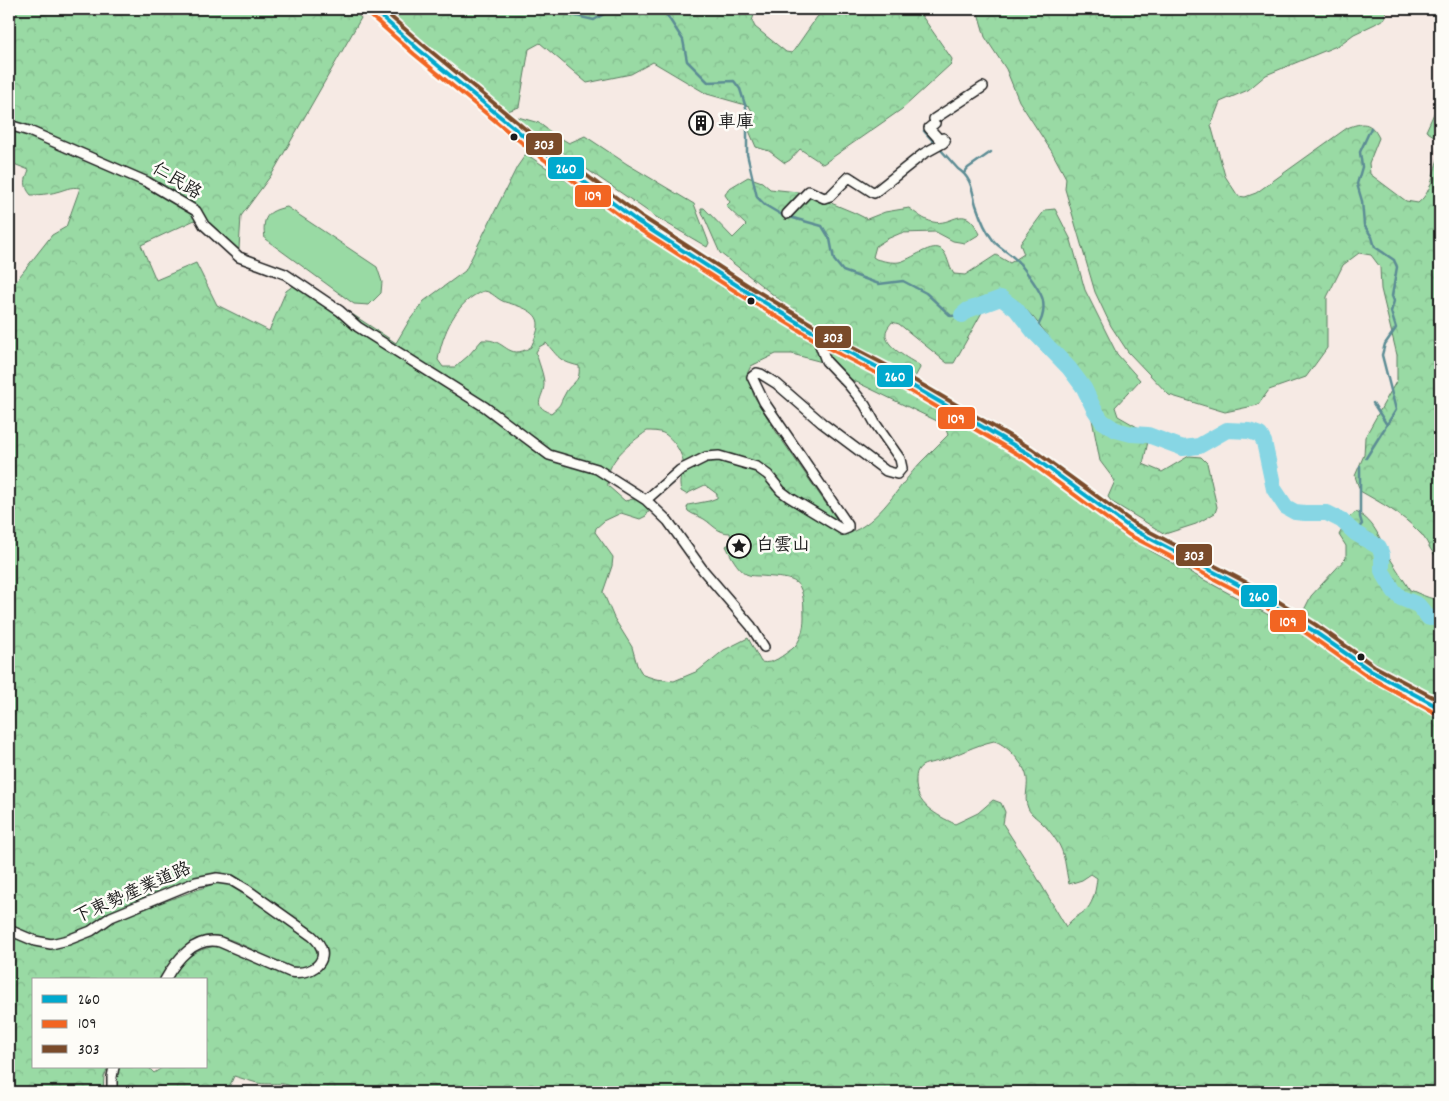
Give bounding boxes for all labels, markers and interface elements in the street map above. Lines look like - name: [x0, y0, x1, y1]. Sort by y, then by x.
- building icon: 車庫: [688, 110, 714, 136]
- place label: 車庫: [718, 111, 754, 136]
- unlabelled marker: [509, 132, 519, 142]
- line badge: 303: [525, 132, 563, 156]
- text: 303: [534, 136, 554, 156]
- line badge: 260: [547, 156, 585, 180]
- street label: 仁民路: [146, 157, 206, 207]
- text: 260: [556, 160, 576, 180]
- line badge: 109: [574, 184, 612, 208]
- text: 109: [584, 187, 602, 207]
- unlabelled marker: [746, 296, 756, 306]
- line badge: 303: [814, 325, 852, 349]
- text: 303: [823, 329, 843, 349]
- line badge: 260: [876, 364, 914, 388]
- text: 260: [885, 368, 905, 388]
- line badge: 109: [937, 406, 976, 430]
- text: 109: [947, 410, 965, 430]
- place icon: 白雲山: [726, 533, 752, 559]
- place label: 白雲山: [756, 534, 810, 559]
- line badge: 303: [1175, 543, 1213, 567]
- text: 303: [1184, 547, 1204, 567]
- line badge: 260: [1240, 584, 1278, 608]
- text: 260: [1249, 588, 1269, 608]
- line badge: 109: [1269, 609, 1307, 633]
- text: 109: [1279, 613, 1297, 633]
- unlabelled marker: [1356, 652, 1366, 662]
- street label: 下東勢產業道路: [70, 857, 196, 931]
- legend: [32, 978, 208, 1068]
- text: 260: [78, 990, 100, 1012]
- text: 109: [78, 1014, 96, 1036]
- text: 303: [78, 1040, 100, 1062]

